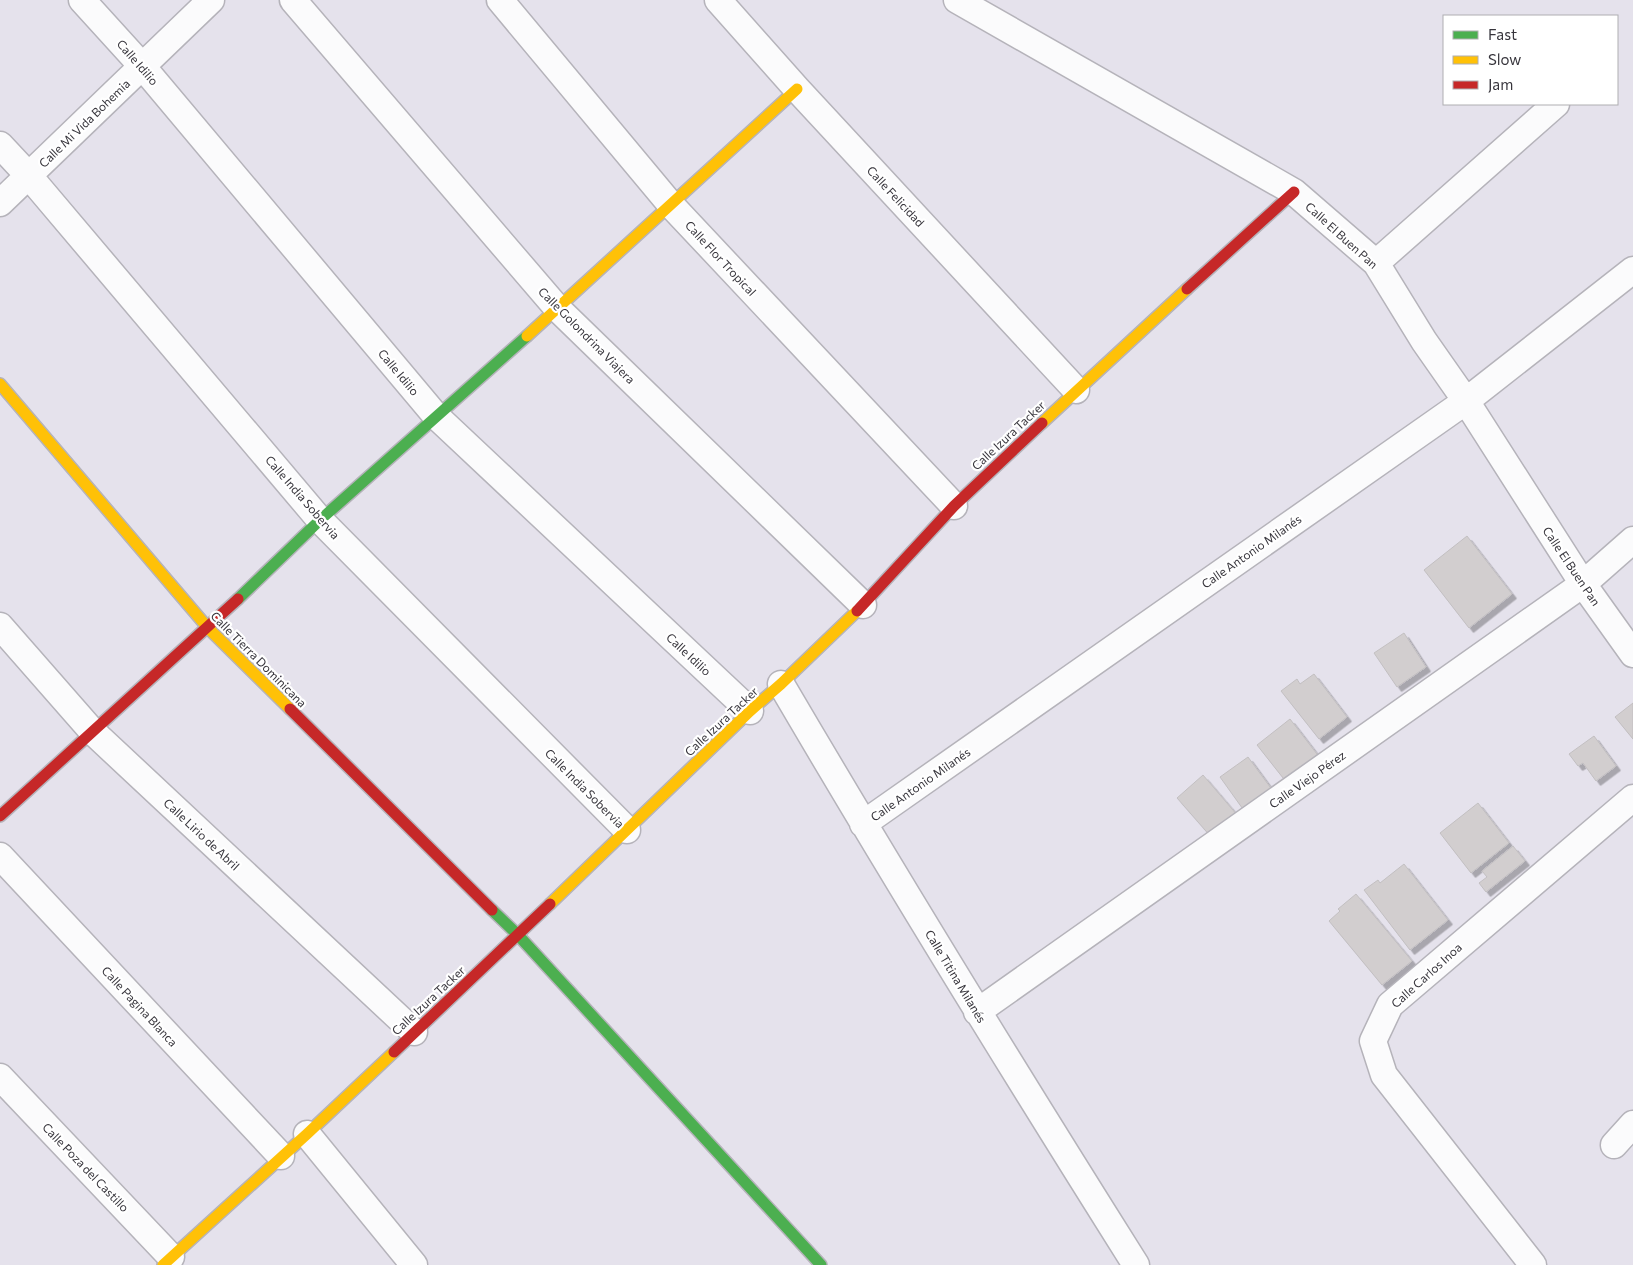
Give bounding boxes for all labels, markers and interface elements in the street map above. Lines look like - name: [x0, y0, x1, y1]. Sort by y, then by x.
- legend: [1443, 15, 1618, 105]
- text: Fast: [1488, 25, 1517, 43]
- street label: Calle Idilio: [114, 36, 162, 88]
- text: Slow: [1488, 50, 1521, 68]
- text: Jam: [1488, 75, 1513, 93]
- street label: Calle Mi Vida Bohemia: [36, 76, 132, 170]
- street label: Calle Felicidad: [864, 163, 928, 229]
- street label: Calle El Buen Pan: [1303, 199, 1381, 271]
- street label: Calle Flor Tropical: [683, 218, 759, 298]
- street label: Calle Golondrina Viajera: [536, 284, 638, 386]
- street label: Calle Idilio: [376, 346, 422, 398]
- street label: Calle Izura Tacker: [969, 397, 1048, 472]
- street label: Calle India Sobervia: [263, 452, 343, 542]
- street label: Calle Antonio Milanés: [1199, 511, 1303, 591]
- street label: Calle El Buen Pan: [1540, 524, 1604, 608]
- street label: Calle Tierra Dominicana: [208, 608, 310, 710]
- street label: Calle Idilio: [664, 630, 714, 678]
- street label: Calle Izura Tacker: [682, 683, 761, 758]
- street label: Calle Antonio Milanés: [868, 744, 972, 824]
- street label: Calle India Sobervia: [543, 746, 627, 830]
- street label: Calle Viejo Pérez: [1266, 747, 1348, 811]
- street label: Calle Lirio de Abril: [161, 795, 243, 873]
- street label: Calle Titina Milanés: [923, 927, 989, 1025]
- street label: Calle Carlos Inoa: [1388, 940, 1464, 1010]
- street label: Calle Izura Tacker: [389, 962, 468, 1037]
- street label: Calle Pagina Blanca: [99, 963, 181, 1049]
- street label: Calle Poza del Castillo: [40, 1120, 132, 1214]

